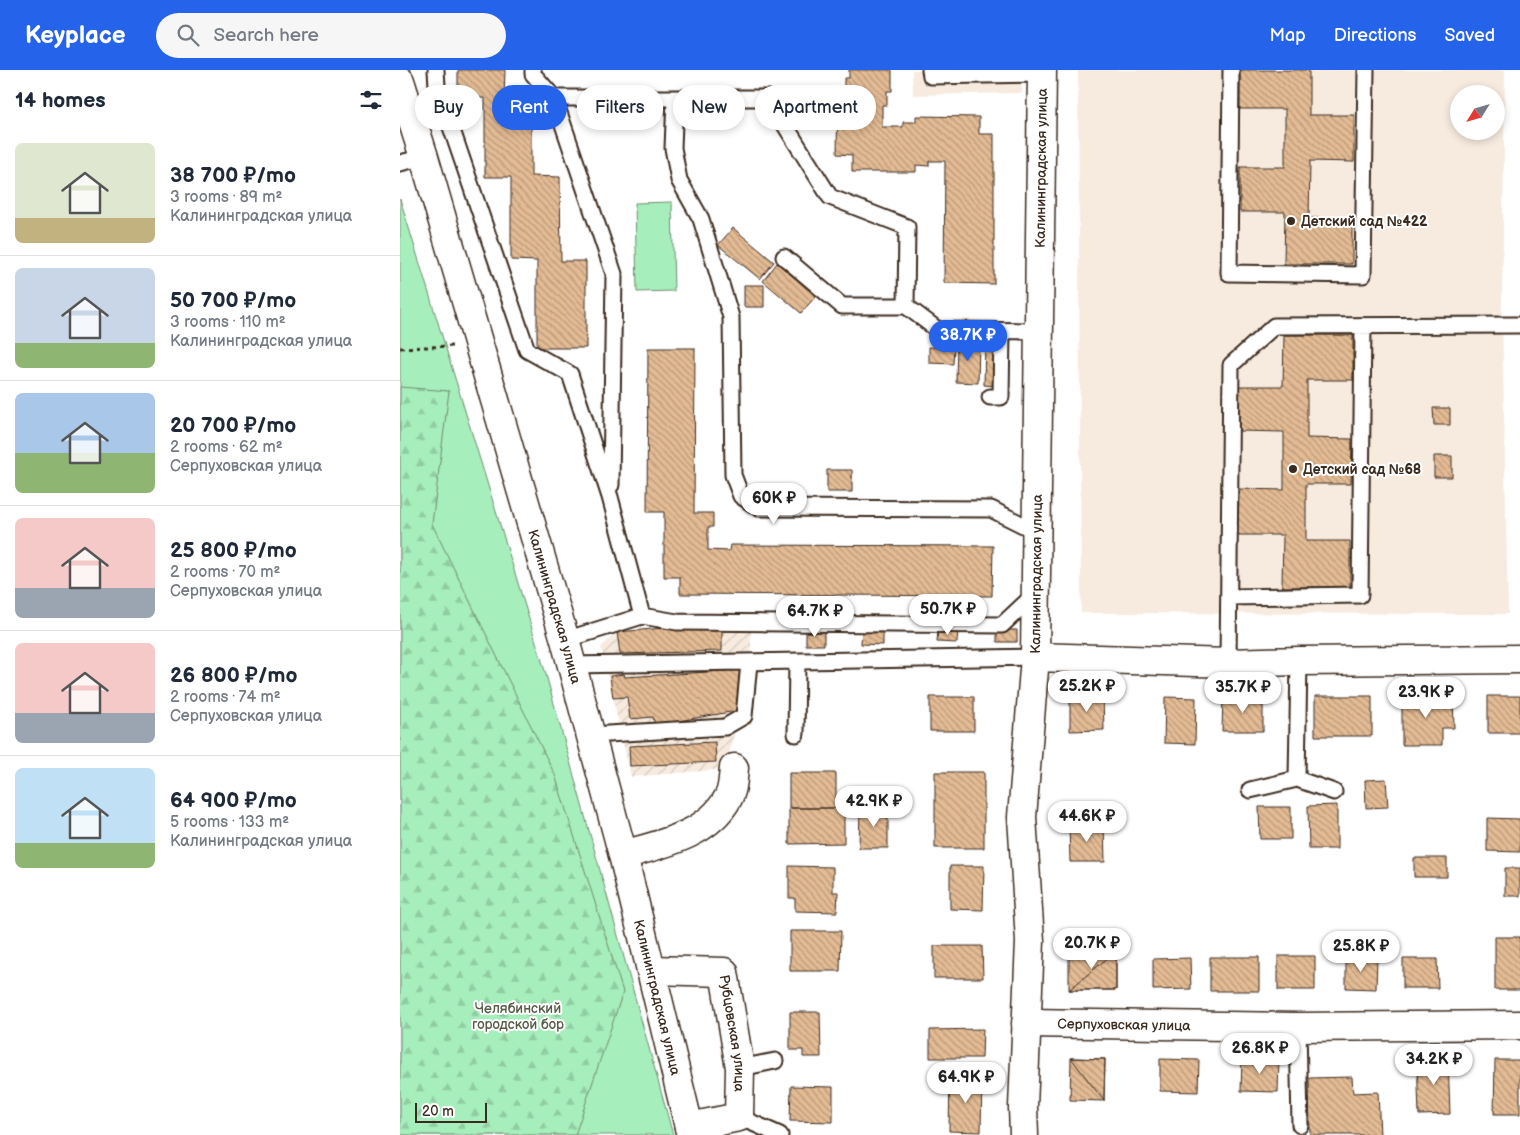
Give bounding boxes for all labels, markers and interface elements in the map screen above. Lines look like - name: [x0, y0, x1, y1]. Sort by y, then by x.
- search box: [156, 13, 506, 58]
- text: Keyplace: [25, 21, 126, 50]
- icon: search: [174, 21, 202, 49]
- text: Search here: [214, 24, 319, 47]
- text: Map: [1270, 25, 1306, 46]
- text: Directions: [1334, 25, 1416, 46]
- text: Saved: [1444, 25, 1495, 46]
- chip: Buy: [415, 85, 482, 130]
- chip: Rent: [492, 85, 567, 130]
- chip: Filters: [577, 85, 663, 130]
- chip: New: [673, 85, 745, 130]
- chip: Apartment: [755, 85, 876, 130]
- north arrow: [1450, 85, 1505, 140]
- map controls: [1450, 85, 1505, 140]
- icon: filters: [357, 86, 385, 114]
- street label: Калининградская улица: [1031, 87, 1050, 248]
- text: 14 homes: [15, 88, 106, 113]
- icon: home: [55, 163, 115, 223]
- text: 38 700 ₽/mo: [170, 163, 296, 188]
- text: 3 rooms · 89 m²: [170, 188, 282, 207]
- text: Калининградская улица: [170, 207, 352, 226]
- place label: Детский сад №422: [1301, 213, 1428, 230]
- marker: Детский сад №422: [1285, 215, 1297, 227]
- icon: home: [55, 288, 115, 348]
- text: 50 700 ₽/mo: [170, 288, 296, 313]
- text: 3 rooms · 110 m²: [170, 313, 286, 332]
- pin: 38.7K ₽: [922, 320, 1014, 362]
- text: 38.7K ₽: [940, 326, 996, 345]
- text: Калининградская улица: [170, 332, 352, 351]
- icon: home: [55, 413, 115, 473]
- text: 20 700 ₽/mo: [170, 413, 296, 438]
- text: 2 rooms · 62 m²: [170, 438, 283, 457]
- text: Серпуховская улица: [170, 457, 322, 476]
- place label: Детский сад №68: [1303, 461, 1421, 478]
- marker: Детский сад №68: [1287, 463, 1299, 475]
- pin: 60K ₽: [739, 482, 809, 525]
- text: 60K ₽: [752, 489, 796, 508]
- street label: Калининградская улица: [1027, 493, 1045, 654]
- street label: Калининградская улица: [525, 528, 585, 686]
- icon: home: [55, 538, 115, 598]
- text: 25 800 ₽/mo: [170, 538, 297, 563]
- text: 2 rooms · 70 m²: [170, 563, 280, 582]
- text: Серпуховская улица: [170, 582, 322, 601]
- pin: 50.7K ₽: [902, 594, 994, 636]
- pin: 64.7K ₽: [769, 596, 861, 638]
- text: 50.7K ₽: [920, 600, 976, 619]
- text: 64.7K ₽: [787, 602, 843, 621]
- icon: home: [55, 663, 115, 723]
- text: 26 800 ₽/mo: [170, 663, 297, 688]
- pin: 25.2K ₽: [1041, 670, 1133, 713]
- pin: 35.7K ₽: [1197, 672, 1289, 714]
- pin: 23.9K ₽: [1380, 676, 1472, 719]
- text: 25.2K ₽: [1059, 677, 1115, 696]
- text: 35.7K ₽: [1215, 678, 1271, 697]
- text: 23.9K ₽: [1398, 683, 1454, 702]
- text: 2 rooms · 74 m²: [170, 688, 281, 707]
- text: Серпуховская улица: [170, 707, 322, 726]
- pin: 42.9K ₽: [828, 786, 920, 828]
- icon: home: [55, 788, 115, 848]
- text: 64 900 ₽/mo: [170, 788, 297, 813]
- text: 42.9K ₽: [846, 792, 902, 811]
- pin: 44.6K ₽: [1041, 800, 1133, 843]
- text: 44.6K ₽: [1059, 807, 1115, 826]
- text: 5 rooms · 133 m²: [170, 813, 289, 832]
- text: Калининградская улица: [170, 832, 352, 851]
- street label: Калининградская улица: [630, 918, 685, 1078]
- pin: 20.7K ₽: [1046, 928, 1138, 970]
- pin: 25.8K ₽: [1315, 930, 1407, 973]
- text: 20.7K ₽: [1064, 934, 1120, 953]
- text: 25.8K ₽: [1333, 937, 1389, 956]
- street label: Рубцовская улица: [716, 973, 749, 1093]
- park label: Челябинский городской бор: [472, 1000, 564, 1033]
- street label: Серпуховская улица: [1057, 1015, 1191, 1034]
- pin: 26.8K ₽: [1214, 1032, 1306, 1075]
- text: 26.8K ₽: [1232, 1039, 1288, 1058]
- pin: 34.2K ₽: [1388, 1044, 1480, 1086]
- text: 34.2K ₽: [1406, 1050, 1462, 1069]
- pin: 64.9K ₽: [920, 1062, 1012, 1104]
- text: 64.9K ₽: [938, 1068, 994, 1087]
- scale bar: [415, 1100, 488, 1123]
- text: 20 m: [422, 1103, 454, 1120]

